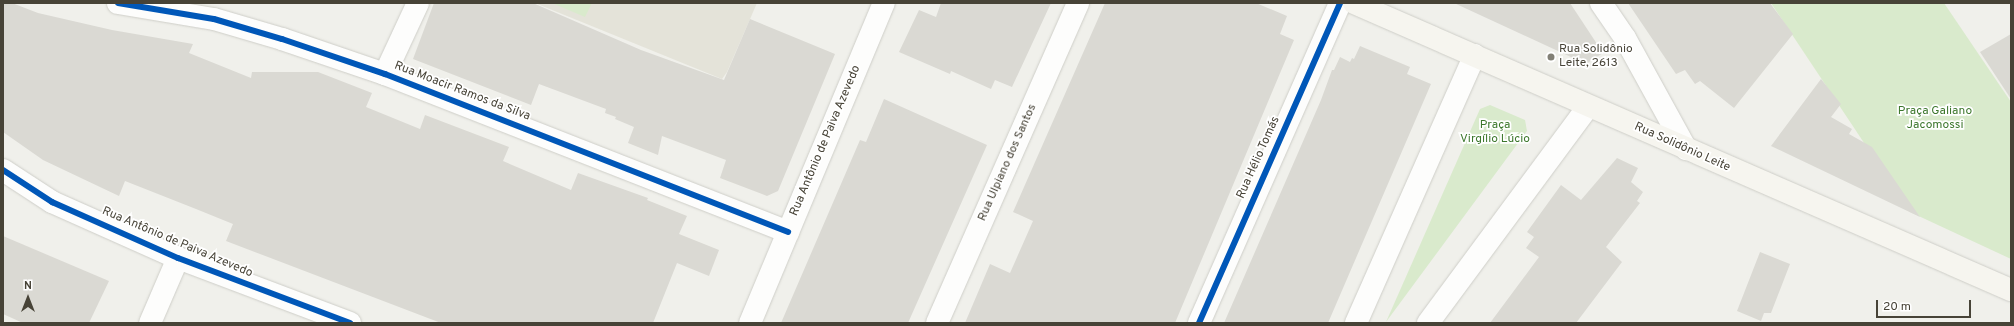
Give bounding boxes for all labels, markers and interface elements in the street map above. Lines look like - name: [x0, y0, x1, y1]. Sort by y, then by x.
- place label: Rua Solidônio Leite, 2613: [1559, 43, 1633, 71]
- marker: Rua Solidônio Leite, 2613: [1546, 52, 1556, 62]
- street label: Rua Moacir Ramos da Silva: [392, 59, 532, 125]
- street label: Rua Antônio de Paiva Azevedo: [787, 63, 865, 219]
- street label: Rua Ulpiano dos Santos: [976, 102, 1040, 224]
- park label: Praça Galiano Jacomossi: [1898, 105, 1972, 133]
- street label: Rua Hélio Tomás: [1234, 114, 1284, 202]
- park label: Praça Virgílio Lúcio: [1460, 119, 1530, 147]
- street label: Rua Solidônio Leite: [1632, 120, 1732, 176]
- street label: Rua Antônio de Paiva Azevedo: [99, 204, 255, 282]
- north arrow: [8, 278, 48, 318]
- text: N: [24, 279, 32, 293]
- scale bar: [1878, 292, 1973, 318]
- text: 20 m: [1883, 299, 1911, 315]

